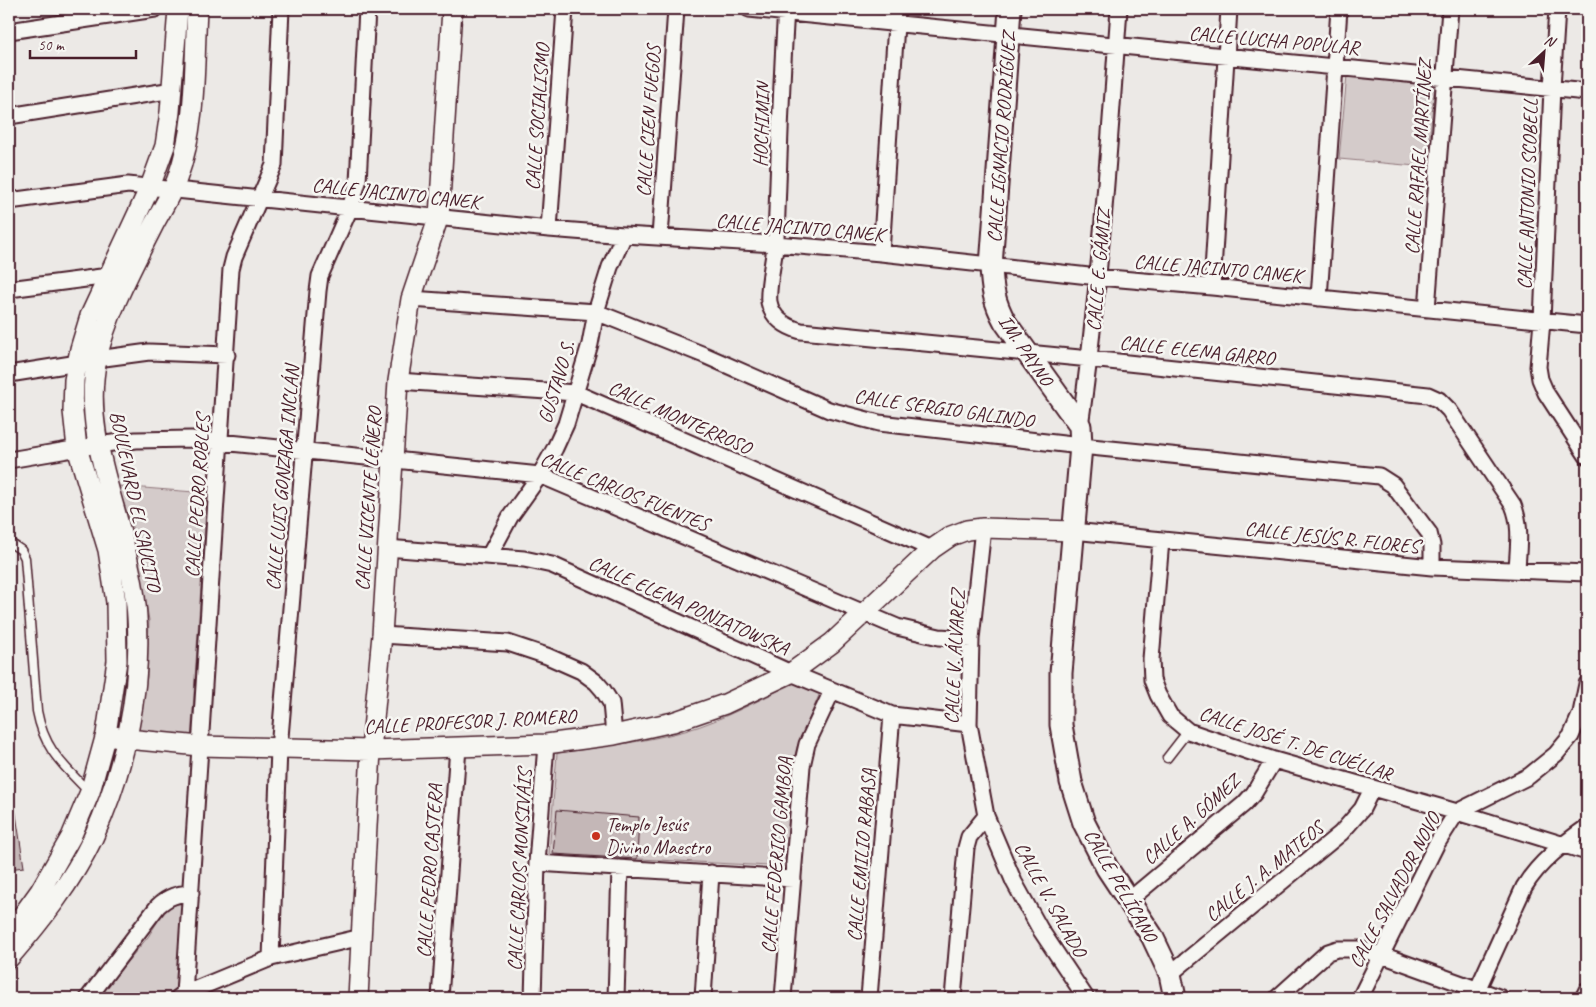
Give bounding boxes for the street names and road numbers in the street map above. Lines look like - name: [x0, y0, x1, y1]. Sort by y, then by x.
- street label: CALLE LUCHA POPULAR: [1188, 21, 1362, 61]
- street label: CALLE IGNACIO RODRÍGUEZ: [982, 28, 1022, 243]
- street label: CALLE SOCIALISMO: [520, 41, 555, 191]
- street label: CALLE CIEN FUEGOS: [631, 42, 666, 198]
- street label: CALLE RAFAEL MARTÍNEZ: [1399, 56, 1438, 256]
- street label: HOCHIMIN: [748, 80, 776, 168]
- street label: CALLE ANTONIO SCOBELL: [1512, 98, 1543, 290]
- street label: CALLE JACINTO CANEK: [311, 172, 485, 215]
- street label: CALLE E. GÁMIZ: [1081, 205, 1117, 332]
- street label: CALLE JACINTO CANEK: [715, 208, 889, 248]
- street label: CALLE JACINTO CANEK: [1133, 249, 1307, 289]
- street label: IM. PAYNO: [993, 310, 1060, 392]
- street label: CALLE ELENA GARRO: [1118, 330, 1278, 371]
- street label: GUSTAVO S.: [532, 338, 581, 426]
- street label: CALLE LUIS GONZAGA INCLÁN: [260, 362, 305, 592]
- street label: CALLE MONTERROSO: [604, 375, 757, 461]
- street label: CALLE SERGIO GALINDO: [853, 384, 1037, 434]
- street label: CALLE VICENTE LEÑERO: [350, 404, 388, 592]
- street label: BOULEVARD EL SAUCITO: [104, 409, 167, 596]
- street label: CALLE PEDRO ROBLES: [179, 409, 216, 578]
- street label: CALLE CARLOS FUENTES: [537, 446, 715, 538]
- street label: CALLE JESÚS R. FLORES: [1244, 516, 1425, 560]
- street label: CALLE ELENA PONIATOWSKA: [585, 550, 794, 661]
- street label: CALLE V. ÁLVAREZ: [938, 586, 971, 725]
- street label: CALLE JOSÉ T. DE CUÉLLAR: [1196, 700, 1398, 787]
- street label: CALLE PROFESOR J. ROMERO: [363, 703, 579, 740]
- street label: CALLE FEDERICO GAMBOA: [755, 755, 798, 954]
- street label: CALLE CARLOS MONSIVÁIS: [502, 764, 537, 972]
- street label: CALLE EMILIO RABASA: [841, 767, 882, 942]
- street label: CALLE A. GÓMEZ: [1137, 767, 1247, 870]
- street label: CALLE PEDRO CASTERA: [411, 782, 448, 959]
- street label: CALLE SALVADOR NOVO: [1343, 807, 1447, 972]
- street label: CALLE J. A. MATEOS: [1200, 814, 1331, 927]
- street label: CALLE PELÍCANO: [1078, 824, 1164, 948]
- street label: CALLE V. SALADO: [1009, 838, 1093, 963]

